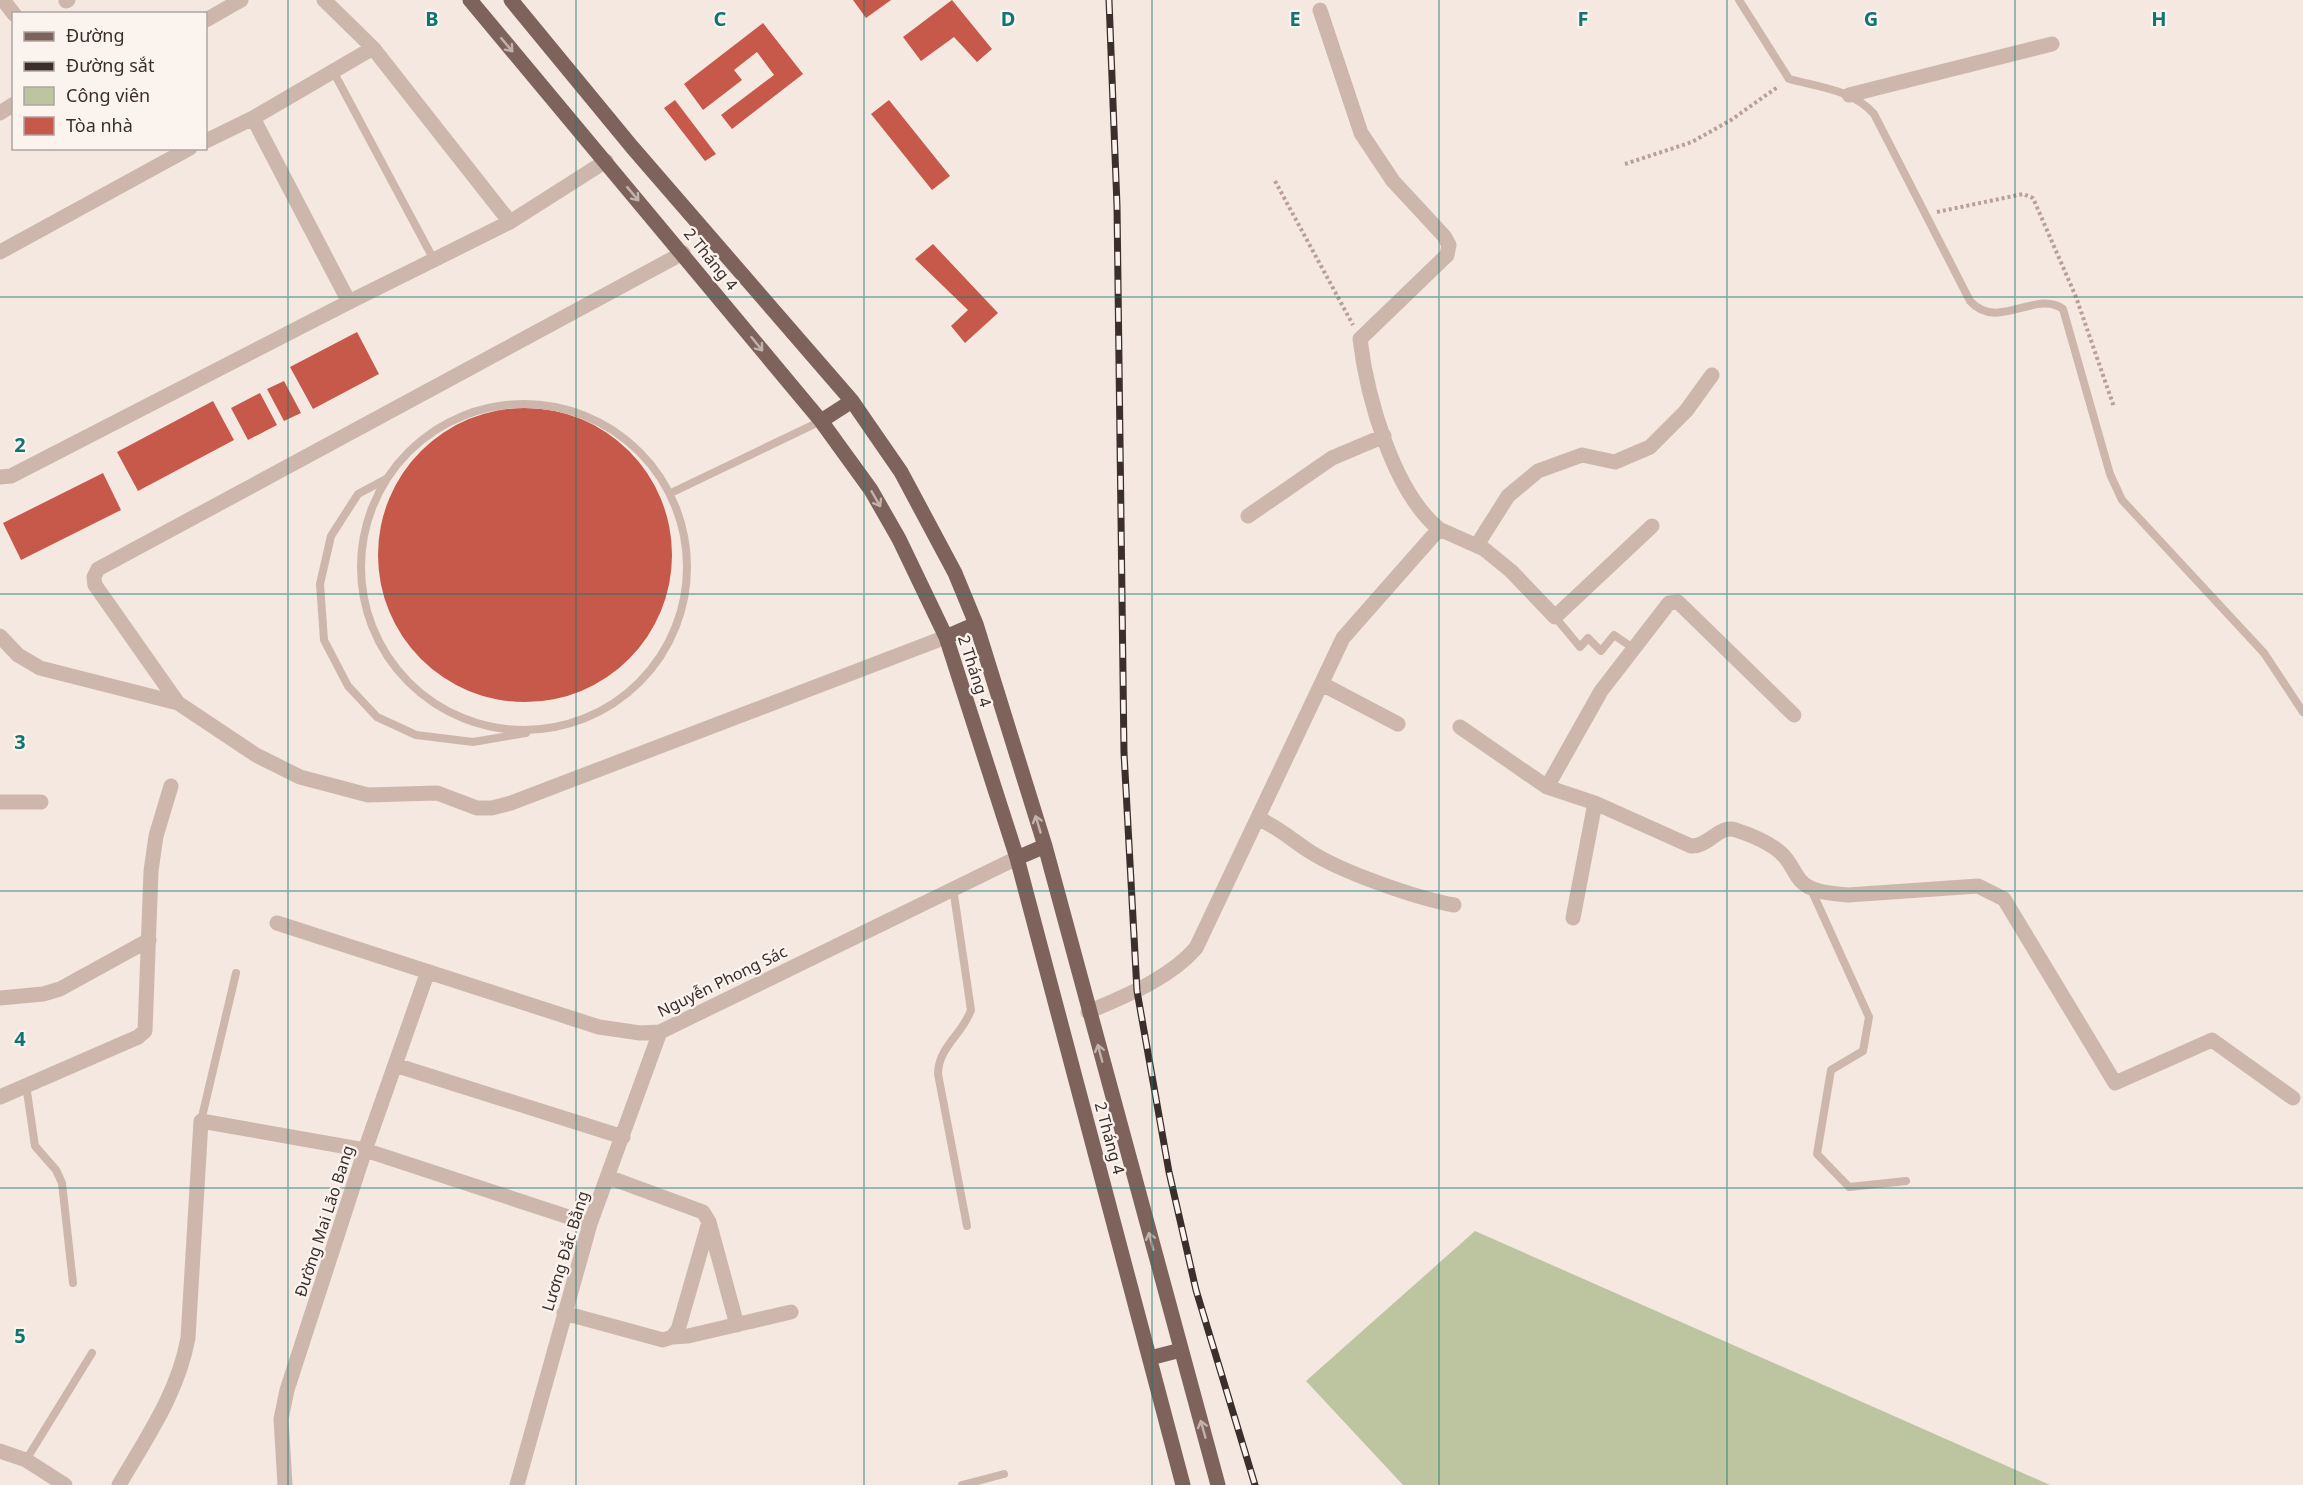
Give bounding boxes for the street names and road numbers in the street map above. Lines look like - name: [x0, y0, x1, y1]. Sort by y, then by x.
- street label: 2 Tháng 4: [679, 223, 743, 295]
- street label: 2 Tháng 4: [953, 632, 997, 710]
- street label: Nguyễn Phong Sác: [653, 940, 791, 1022]
- street label: 2 Tháng 4: [1090, 1099, 1130, 1177]
- street label: Đường Mai Lão Bang: [289, 1142, 359, 1300]
- street label: Lương Đắc Bằng: [536, 1188, 594, 1314]

